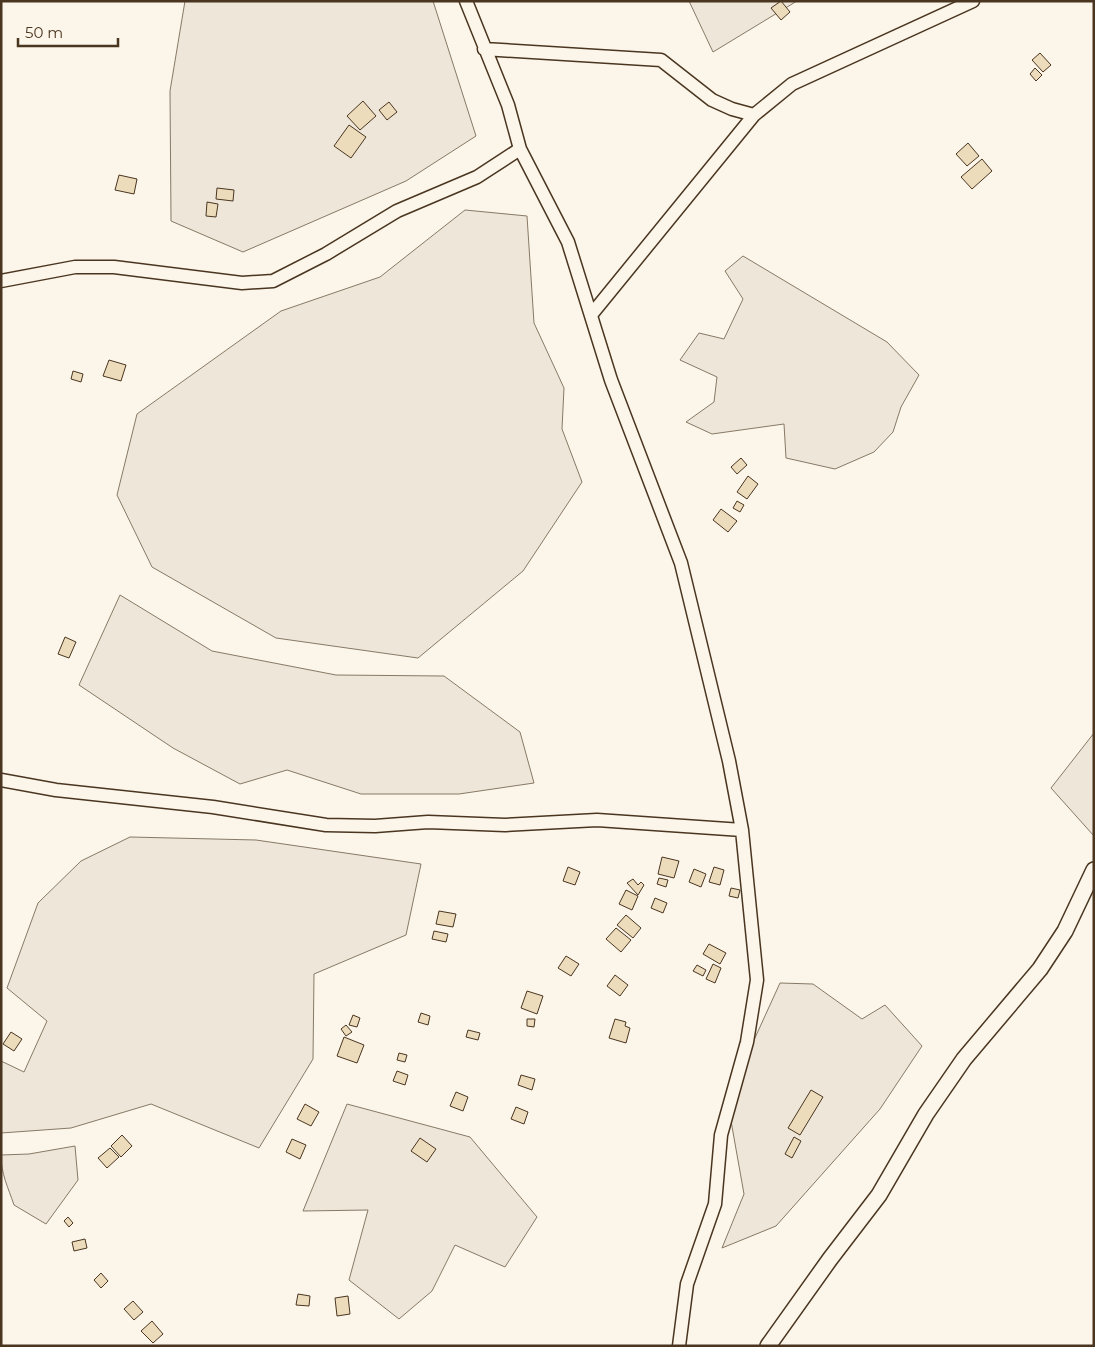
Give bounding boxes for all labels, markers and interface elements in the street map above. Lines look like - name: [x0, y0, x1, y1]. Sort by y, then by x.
- scale bar: [18, 15, 118, 47]
- text: 50 m: [25, 23, 63, 42]

